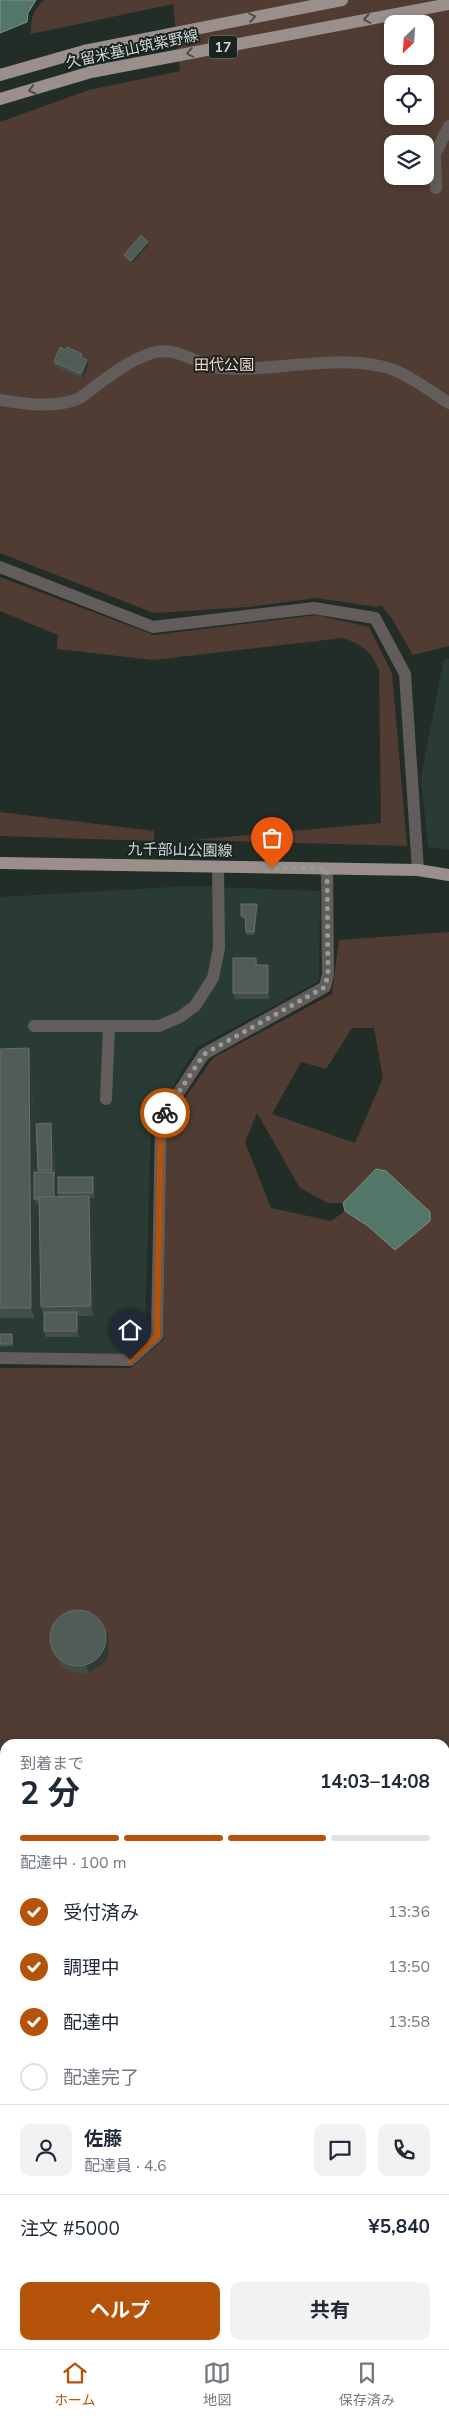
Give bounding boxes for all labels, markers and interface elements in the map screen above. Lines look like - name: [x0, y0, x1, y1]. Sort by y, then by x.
- one-way arrow: [247, 12, 256, 22]
- one-way arrow: [362, 14, 371, 24]
- north arrow: [384, 15, 434, 65]
- map controls: [384, 15, 434, 185]
- street label: 久留米基山筑紫野線: [64, 25, 200, 73]
- road number: 17: [209, 36, 237, 58]
- one-way arrow: [185, 47, 194, 58]
- button: locate: [384, 75, 434, 125]
- one-way arrow: [28, 84, 36, 94]
- button: layers: [384, 135, 434, 185]
- park label: 田代公園: [194, 355, 254, 375]
- pin: [251, 817, 293, 868]
- icon: bag: [258, 824, 286, 852]
- street label: 九千部山公園線: [127, 839, 233, 861]
- courier: [140, 1088, 190, 1138]
- icon: bike: [151, 1099, 179, 1127]
- pin: [109, 1309, 151, 1360]
- icon: home: [116, 1316, 144, 1344]
- text: 到着まで: [20, 1753, 84, 1775]
- text: 14:03–14:08: [320, 1769, 430, 1795]
- text: 2 分: [20, 1772, 80, 1815]
- text: 配達中 · 100 m: [20, 1852, 126, 1874]
- icon: check: [20, 1898, 48, 1926]
- text: 受付済み: [63, 1900, 139, 1926]
- text: 13:36: [388, 1901, 430, 1923]
- icon: check: [20, 1953, 48, 1981]
- text: 調理中: [63, 1955, 120, 1981]
- text: 13:50: [388, 1956, 430, 1978]
- icon: check: [20, 2008, 48, 2036]
- text: 配達中: [63, 2010, 120, 2036]
- text: 13:58: [388, 2011, 430, 2033]
- text: 配達完了: [63, 2065, 139, 2091]
- button: person: [20, 2124, 72, 2176]
- button: chat: [314, 2124, 366, 2176]
- button: phone: [378, 2124, 430, 2176]
- text: 佐藤: [84, 2126, 122, 2152]
- text: 配達員 · 4.6: [84, 2155, 167, 2177]
- text: ¥5,840: [368, 2214, 430, 2240]
- text: 注文 #5000: [20, 2216, 120, 2242]
- button: ヘルプ: [20, 2282, 220, 2340]
- button: 共有: [230, 2282, 430, 2340]
- tab: ホーム: [54, 2359, 95, 2410]
- tab: 地図: [203, 2359, 231, 2410]
- tab: 保存済み: [339, 2359, 395, 2410]

